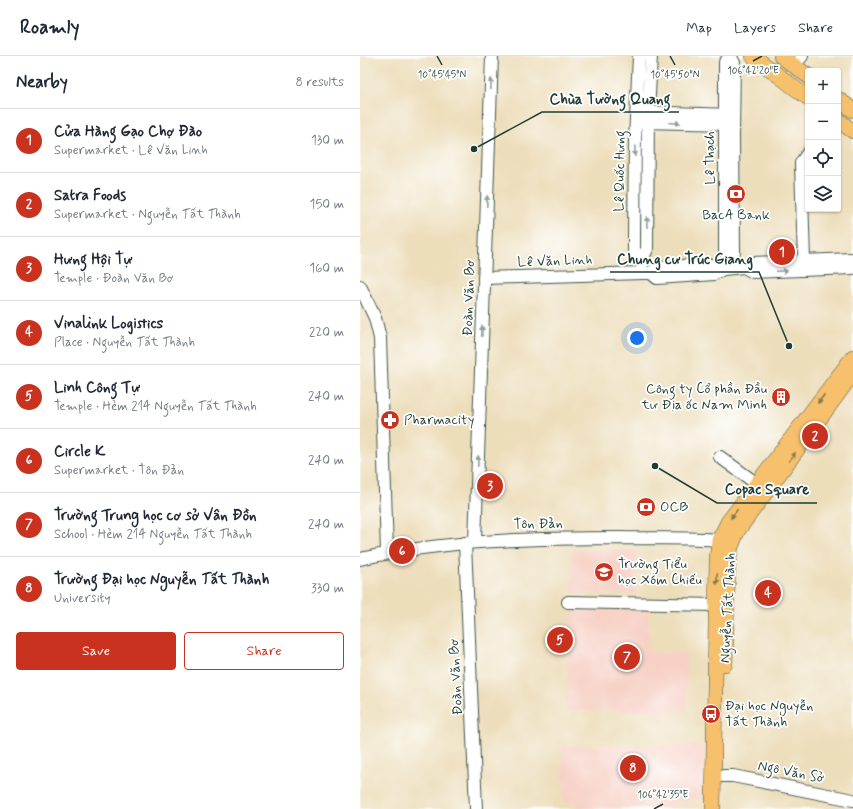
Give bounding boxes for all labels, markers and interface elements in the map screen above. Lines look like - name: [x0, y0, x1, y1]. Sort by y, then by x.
- text: Roamly: [20, 15, 79, 40]
- text: Map: [686, 19, 712, 37]
- text: Layers: [734, 19, 776, 37]
- text: Share: [798, 19, 833, 37]
- text: 106°42'20"E: [727, 64, 779, 78]
- text: 10°45'45"N: [418, 68, 466, 82]
- text: 10°45'50"N: [651, 68, 700, 82]
- map controls: [805, 68, 841, 212]
- button: +: [805, 68, 841, 104]
- text: Nearby: [16, 71, 68, 93]
- text: 8 results: [296, 74, 344, 91]
- one-way arrow: [488, 77, 494, 90]
- callout: Chùa Tường Quang: [542, 85, 679, 112]
- text: Chùa Tường Quang: [549, 90, 671, 112]
- button: −: [805, 104, 841, 140]
- one-way arrow: [669, 120, 682, 126]
- text: Cửa Hàng Gạo Chợ Đào: [54, 122, 202, 142]
- street label: Lê Quốc Hưng: [610, 130, 632, 212]
- street label: Lê Thạch: [701, 131, 719, 185]
- text: 1: [26, 132, 32, 149]
- text: 130 m: [311, 132, 344, 149]
- button: locate: [805, 140, 841, 176]
- text: Supermarket · Lê Văn Linh: [54, 142, 208, 159]
- one-way arrow: [632, 145, 638, 158]
- button: layers: [805, 176, 841, 212]
- bank icon: BacA Bank: [725, 183, 747, 205]
- text: Satra Foods: [54, 186, 126, 206]
- one-way arrow: [484, 194, 490, 207]
- text: 2: [26, 196, 32, 213]
- text: 150 m: [310, 196, 344, 213]
- text: Supermarket · Nguyễn Tất Thành: [54, 206, 241, 223]
- place label: BacA Bank: [702, 206, 770, 224]
- one-way arrow: [644, 215, 650, 228]
- pin: 1: [769, 237, 795, 267]
- callout: Chung cư Trúc Giang: [610, 245, 759, 272]
- text: Hưng Hội Tự: [54, 250, 132, 270]
- text: Chung cư Trúc Giang: [617, 250, 754, 271]
- street label: Lê Văn Linh: [517, 251, 593, 271]
- text: 3: [26, 260, 32, 277]
- text: 160 m: [309, 260, 344, 277]
- street label: Đoàn Văn Bơ: [459, 260, 479, 336]
- one-way arrow: [776, 268, 789, 274]
- text: Temple · Đoàn Văn Bơ: [54, 270, 173, 287]
- text: Vinalink Logistics: [54, 314, 163, 334]
- text: 4: [25, 324, 33, 341]
- text: 220 m: [309, 324, 344, 341]
- one-way arrow: [479, 325, 486, 337]
- your location: [627, 328, 647, 348]
- text: Place · Nguyễn Tất Thành: [54, 334, 195, 351]
- text: Linh Công Tự: [54, 378, 140, 398]
- place label: Công ty Cổ phần Đầu tư Địa ốc Nam Minh: [641, 380, 767, 414]
- building icon: Công ty Cổ phần Đầu tư Địa ốc Nam Minh: [770, 386, 792, 408]
- text: 5: [25, 388, 33, 405]
- text: 240 m: [308, 388, 344, 405]
- one-way arrow: [817, 394, 825, 405]
- text: Temple · Hẻm 214 Nguyễn Tất Thành: [54, 398, 257, 415]
- pharmacy icon: Pharmacity: [379, 409, 401, 431]
- place label: Pharmacity: [404, 411, 474, 429]
- pin: 2: [802, 421, 828, 451]
- text: Circle K: [54, 442, 105, 462]
- one-way arrow: [788, 451, 796, 462]
- text: 6: [26, 452, 32, 469]
- text: 240 m: [308, 452, 344, 469]
- one-way arrow: [475, 454, 481, 467]
- text: Supermarket · Tôn Đản: [54, 462, 184, 479]
- pin: 3: [477, 471, 503, 501]
- callout: Copac Square: [717, 476, 817, 503]
- text: Copac Square: [725, 480, 809, 500]
- bank icon: OCB: [635, 496, 657, 518]
- place label: OCB: [660, 498, 688, 516]
- text: Trường Trung học cơ sở Vân Đồn: [54, 506, 257, 526]
- one-way arrow: [730, 509, 738, 520]
- street label: Tôn Đản: [513, 515, 563, 533]
- text: 7: [25, 516, 33, 533]
- text: 240 m: [308, 516, 344, 533]
- text: School · Hẻm 214 Nguyễn Tất Thành: [54, 526, 252, 543]
- pin: 6: [389, 536, 415, 566]
- street label: Nguyễn Tất Thành: [716, 552, 742, 664]
- place label: Trường Tiểu học Xóm Chiếu: [618, 555, 702, 589]
- school or university icon: Trường Tiểu học Xóm Chiếu: [593, 561, 615, 583]
- text: Trường Đại học Nguyễn Tất Thành: [54, 570, 269, 590]
- one-way arrow: [713, 573, 720, 585]
- pin: 4: [755, 578, 781, 608]
- text: 8: [25, 580, 33, 597]
- text: 330 m: [311, 580, 344, 597]
- text: University: [54, 590, 110, 607]
- pin: 5: [547, 625, 573, 655]
- button: Save: [16, 632, 176, 670]
- button: Share: [184, 632, 344, 670]
- street label: Đoàn Văn Bơ: [445, 638, 467, 716]
- pin: 7: [614, 642, 640, 672]
- place label: Đại học Nguyễn Tất Thành: [725, 697, 813, 731]
- bus stop icon: Đại học Nguyễn Tất Thành: [700, 703, 722, 725]
- pin: 8: [620, 753, 646, 783]
- street label: Ngô Văn Sở: [756, 757, 826, 789]
- text: 106°42'35"E: [638, 788, 689, 802]

